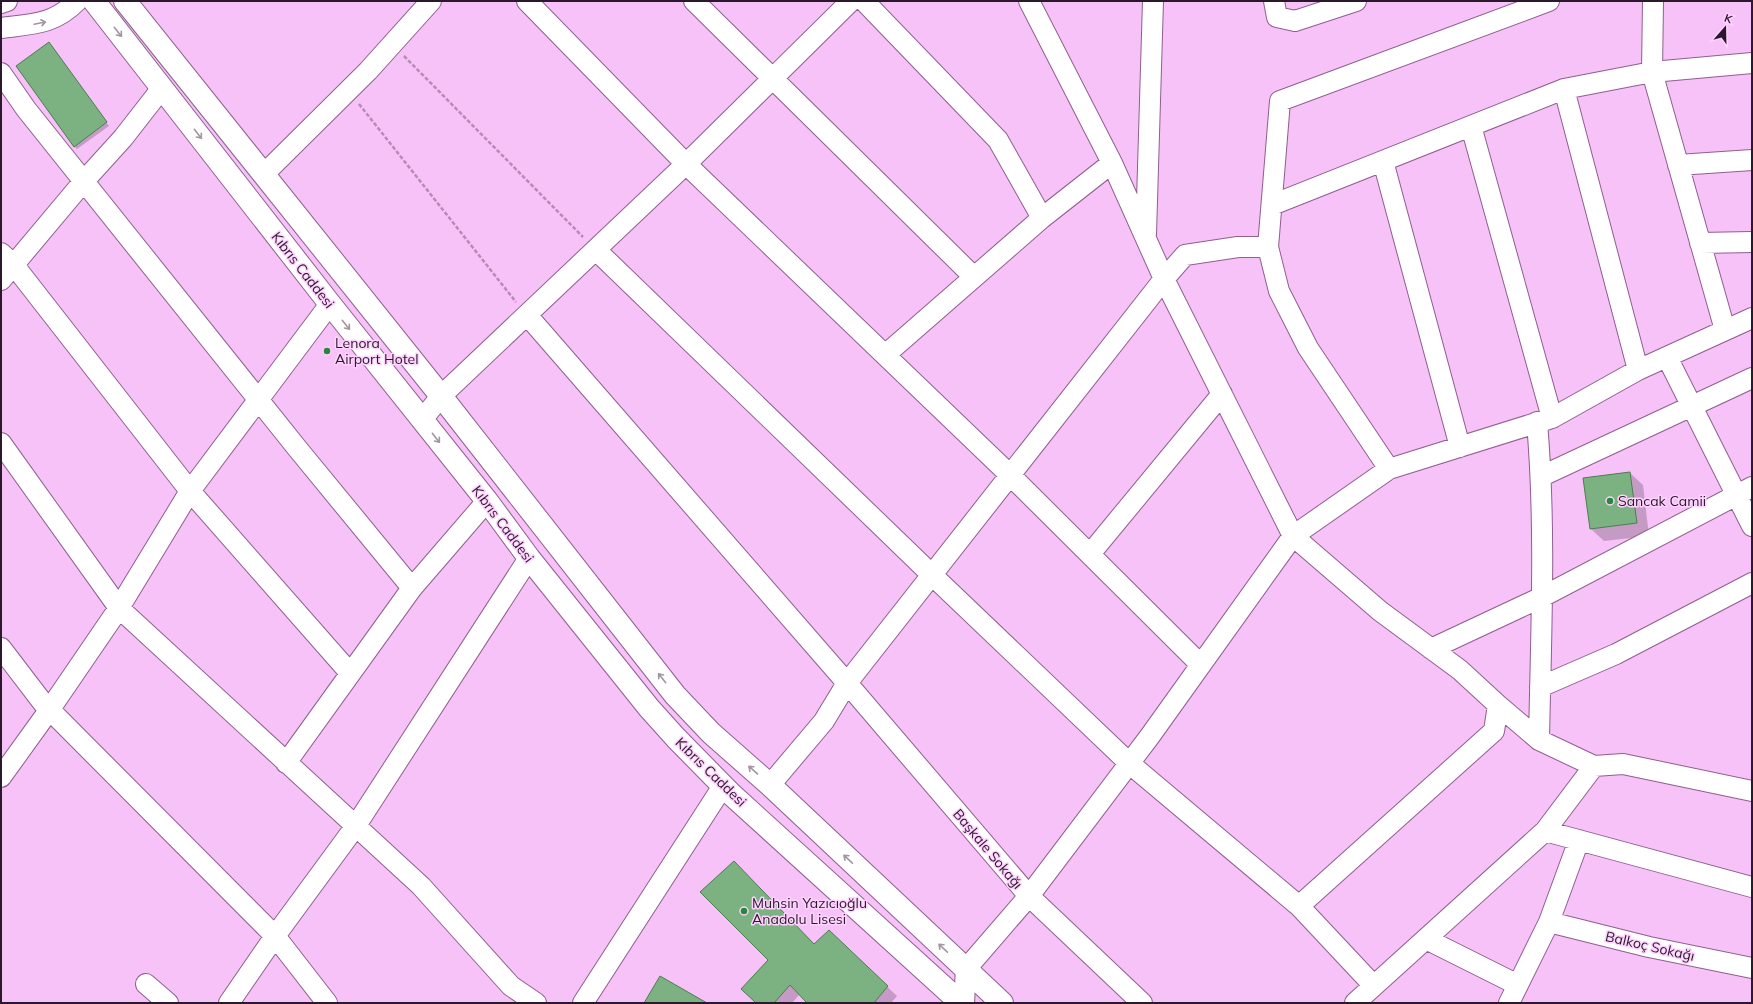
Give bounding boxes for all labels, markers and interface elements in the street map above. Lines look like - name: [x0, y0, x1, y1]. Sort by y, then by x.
- north arrow: [1705, 8, 1745, 48]
- text: K: [1723, 11, 1735, 27]
- one-way arrow: [33, 19, 46, 27]
- one-way arrow: [113, 26, 122, 37]
- one-way arrow: [193, 129, 202, 140]
- street label: Kıbrıs Caddesi: [268, 228, 338, 312]
- one-way arrow: [342, 320, 351, 330]
- place label: Lenora Airport Hotel: [335, 334, 419, 368]
- marker: Lenora Airport Hotel: [322, 346, 332, 356]
- one-way arrow: [432, 432, 441, 443]
- street label: Kıbrıs Caddesi: [468, 482, 538, 566]
- place label: Sancak Camii: [1618, 492, 1706, 510]
- marker: Sancak Camii: [1605, 496, 1615, 506]
- one-way arrow: [658, 673, 666, 684]
- street label: Kıbrıs Caddesi: [672, 734, 750, 810]
- one-way arrow: [748, 766, 758, 775]
- street label: Başkale Sokağı: [949, 805, 1027, 893]
- one-way arrow: [843, 854, 853, 864]
- place label: Muhsin Yazıcıoğlu Anadolu Lisesi: [752, 894, 867, 928]
- marker: Muhsin Yazıcıoğlu Anadolu Lisesi: [739, 906, 749, 916]
- street label: Balkoç Sokağı: [1604, 927, 1696, 965]
- one-way arrow: [938, 943, 948, 953]

